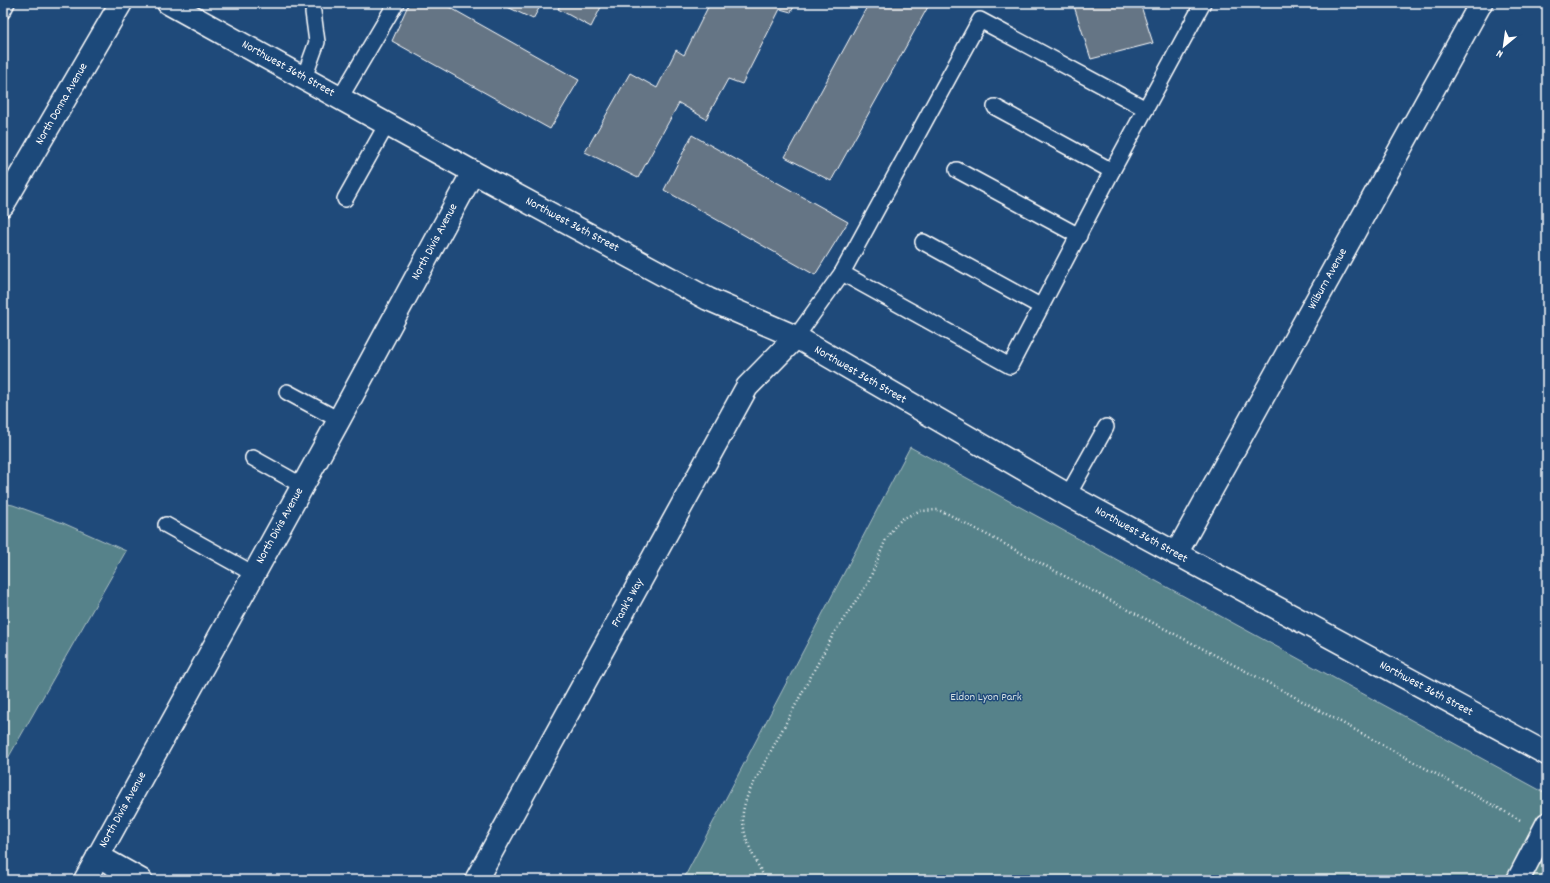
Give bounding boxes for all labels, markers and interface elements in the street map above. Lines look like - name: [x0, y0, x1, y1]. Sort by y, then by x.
- north arrow: [1484, 26, 1524, 66]
- street label: Northwest 36th Street: [238, 36, 338, 102]
- text: N: [1493, 44, 1506, 61]
- street label: North Donna Avenue: [32, 60, 92, 148]
- street label: Northwest 36th Street: [522, 193, 622, 257]
- street label: North Divis Avenue: [408, 201, 462, 283]
- street label: Wilburn Avenue: [1304, 245, 1352, 313]
- street label: Northwest 36th Street: [811, 342, 910, 409]
- street label: North Divis Avenue: [252, 485, 308, 567]
- street label: Northwest 36th Street: [1091, 502, 1191, 568]
- street label: Frank's Way: [608, 575, 649, 630]
- street label: Northwest 36th Street: [1376, 657, 1476, 721]
- park label: Eldon Lyon Park: [950, 689, 1022, 706]
- street label: North Divis Avenue: [95, 769, 151, 851]

